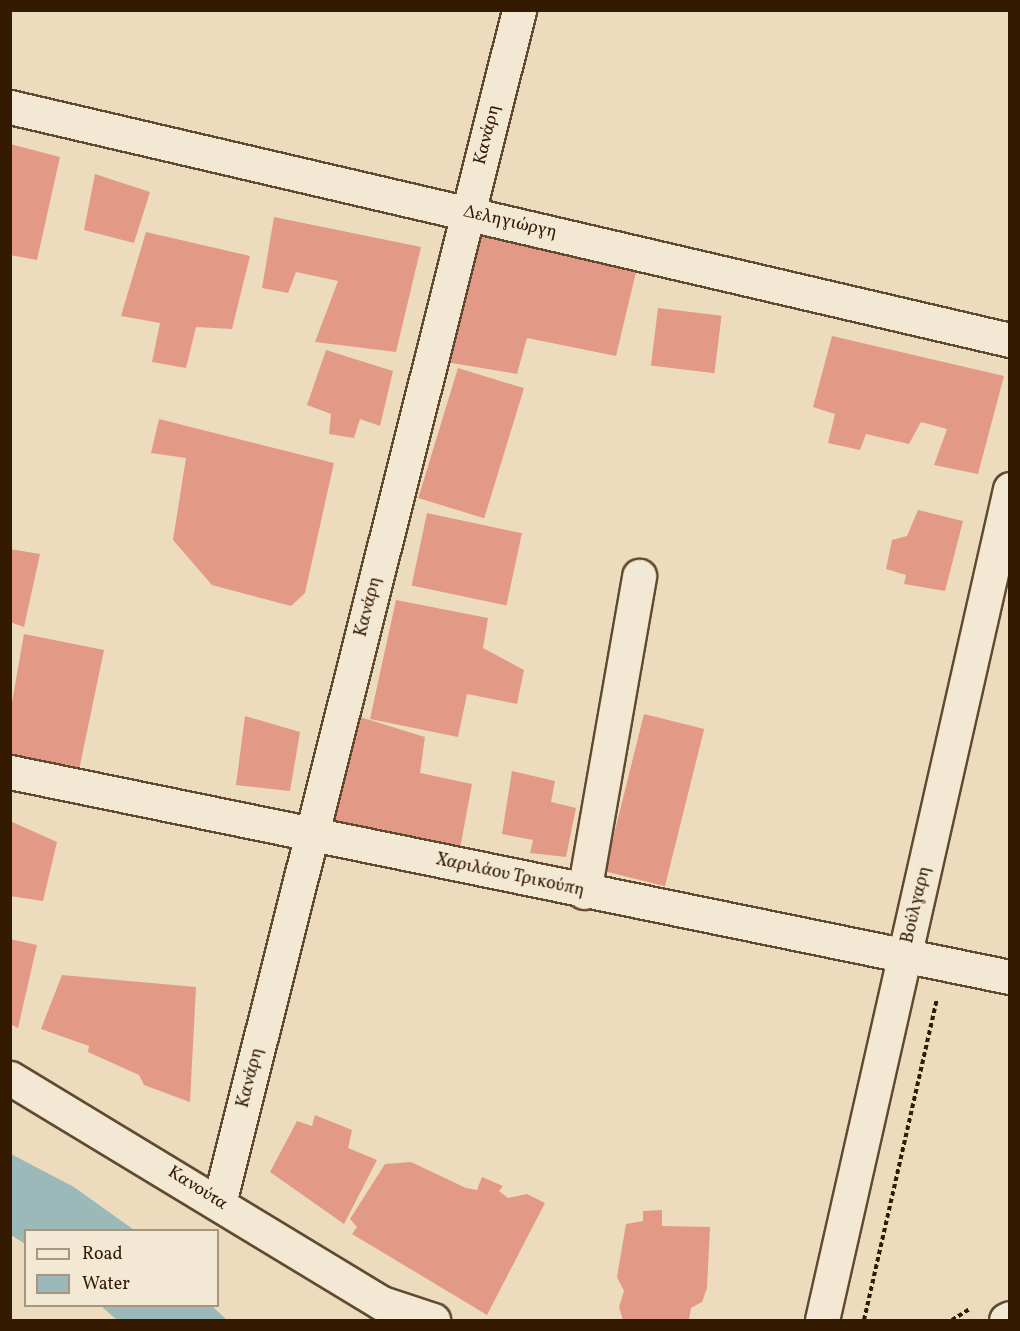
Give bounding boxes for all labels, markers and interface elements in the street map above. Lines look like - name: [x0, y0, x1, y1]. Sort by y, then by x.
- street label: Κανάρη: [470, 103, 506, 167]
- street label: Δεληγιώργη: [461, 202, 559, 244]
- street label: Κανάρη: [351, 575, 387, 639]
- street label: Χαριλάου Τρικούπη: [433, 850, 587, 902]
- street label: Βούλγαρη: [898, 864, 936, 946]
- street label: Κανάρη: [233, 1046, 269, 1110]
- street label: Κανούτα: [163, 1162, 231, 1216]
- legend: [24, 1229, 219, 1307]
- text: Road: [82, 1242, 123, 1267]
- text: Water: [82, 1272, 130, 1297]

